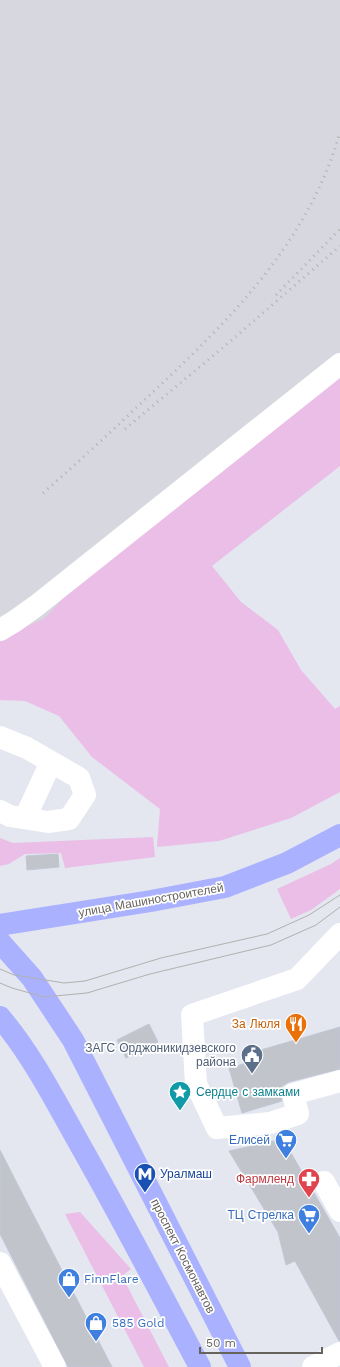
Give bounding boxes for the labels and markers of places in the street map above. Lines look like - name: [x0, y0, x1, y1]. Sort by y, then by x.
- restaurant icon: За Люля: [283, 1011, 309, 1044]
- place label: За Люля: [232, 1017, 280, 1031]
- place label: ЗАГС Орджоникидзевского района: [85, 1041, 236, 1069]
- public building icon: ЗАГС Орджоникидзевского района: [239, 1042, 265, 1075]
- place icon: Сердце с замками: [167, 1079, 193, 1112]
- place label: Сердце с замками: [196, 1085, 300, 1099]
- supermarket icon: Елисей: [273, 1127, 299, 1160]
- place label: Елисей: [229, 1133, 270, 1147]
- metro station icon: Уралмаш: [132, 1161, 158, 1194]
- pharmacy icon: Фармленд: [296, 1166, 322, 1199]
- place label: Уралмаш: [160, 1167, 212, 1181]
- place label: Фармленд: [236, 1172, 294, 1186]
- supermarket icon: ТЦ Стрелка: [296, 1202, 322, 1235]
- place label: ТЦ Стрелка: [227, 1208, 294, 1222]
- shop icon: FinnFlare: [56, 1266, 82, 1299]
- place label: FinnFlare: [84, 1272, 139, 1286]
- shop icon: 585 Gold: [83, 1310, 109, 1343]
- place label: 585 Gold: [112, 1316, 165, 1330]

